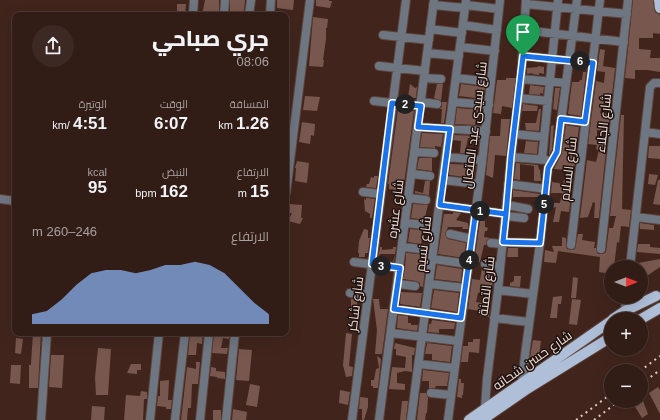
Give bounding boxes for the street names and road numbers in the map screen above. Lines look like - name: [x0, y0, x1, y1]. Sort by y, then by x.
- street label: شارع سيدى عبد المتعال: [459, 61, 491, 190]
- street label: شارع الجلاء: [593, 93, 615, 154]
- street label: شارع السلام: [557, 136, 582, 202]
- street label: شارع عشره: [384, 179, 408, 239]
- street label: شارع نسيم: [413, 215, 436, 273]
- street label: شارع التمنة: [475, 255, 499, 317]
- street label: شارع شاكر: [345, 276, 367, 334]
- street label: شارع حسن شحاته: [490, 328, 575, 394]

